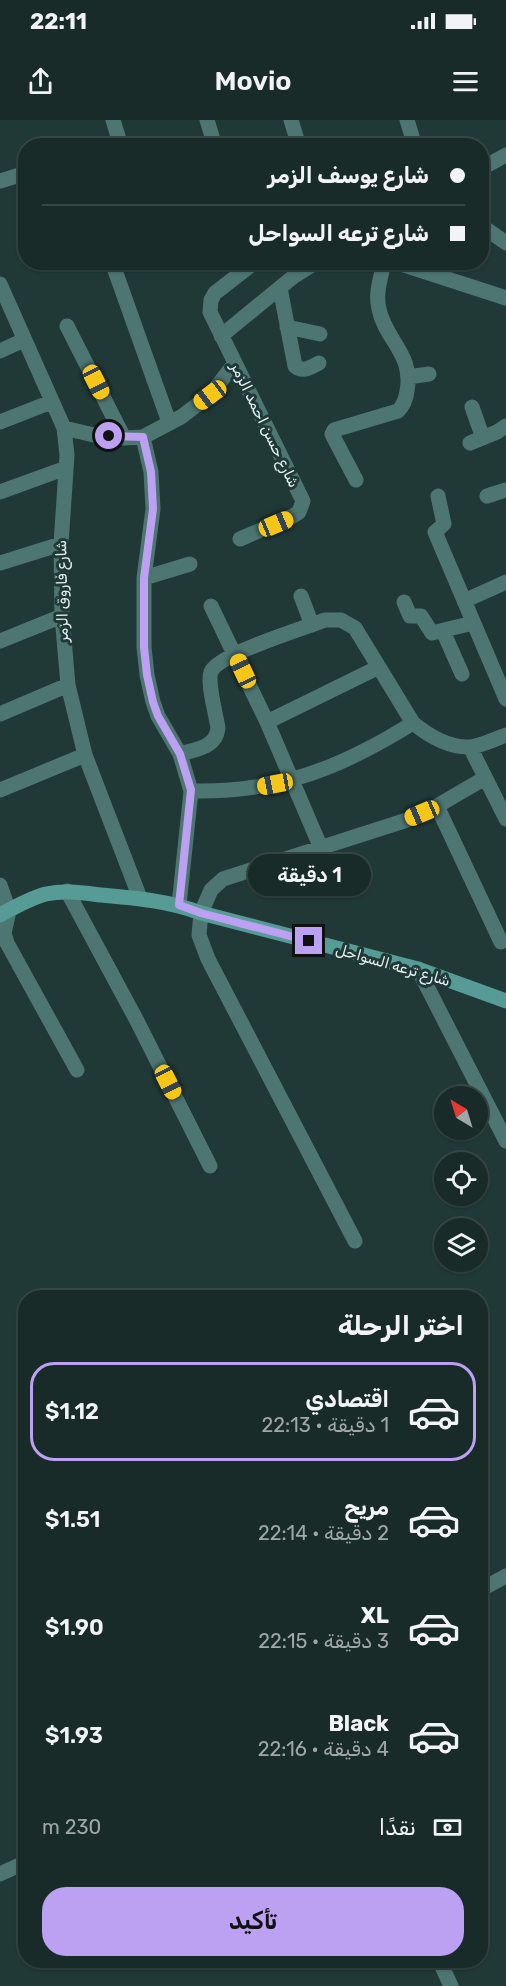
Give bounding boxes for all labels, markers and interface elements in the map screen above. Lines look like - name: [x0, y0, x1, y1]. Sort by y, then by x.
- text: 22:11: [30, 8, 87, 35]
- icon: share: [24, 65, 57, 98]
- text: Movio: [214, 65, 292, 97]
- icon: menu: [449, 65, 482, 98]
- text: شارع يوسف الزمر: [268, 162, 429, 189]
- text: شارع ترعه السواحل: [249, 220, 429, 247]
- street label: شارع حسن احمد الزمر: [225, 359, 303, 491]
- car: [80, 362, 112, 402]
- car: [190, 377, 230, 413]
- route start: [95, 422, 122, 449]
- car: [256, 509, 296, 539]
- street label: شارع فاروق الزمر: [52, 540, 74, 643]
- car: [227, 651, 259, 691]
- car: [256, 772, 294, 796]
- car: [402, 798, 442, 828]
- callout: 1 دقيقة: [248, 854, 370, 896]
- text: 1 دقيقة: [277, 863, 342, 887]
- route end: [295, 927, 322, 954]
- street label: شارع ترعه السواحل: [333, 940, 452, 992]
- car: [152, 1062, 184, 1102]
- north arrow: [434, 1086, 488, 1140]
- map controls: [434, 1086, 488, 1272]
- button: locate: [434, 1152, 488, 1206]
- button: layers: [434, 1218, 488, 1272]
- text: اختر الرحلة: [338, 1310, 464, 1342]
- icon: car: [407, 1385, 461, 1439]
- text: اقتصادي: [306, 1386, 389, 1413]
- text: $1.12: [45, 1398, 99, 1425]
- text: 1 دقيقة · 22:13: [262, 1413, 389, 1437]
- icon: car: [407, 1493, 461, 1547]
- text: مريح: [344, 1494, 389, 1521]
- text: $1.51: [45, 1506, 100, 1533]
- text: 2 دقيقة · 22:14: [258, 1521, 389, 1545]
- icon: car: [407, 1601, 461, 1655]
- text: XL: [361, 1602, 389, 1629]
- text: $1.90: [45, 1614, 104, 1641]
- text: 3 دقيقة · 22:15: [258, 1629, 389, 1653]
- icon: car: [407, 1709, 461, 1763]
- text: Black: [328, 1710, 389, 1737]
- text: $1.93: [45, 1722, 103, 1749]
- text: 4 دقيقة · 22:16: [258, 1737, 389, 1761]
- icon: cash: [431, 1811, 464, 1844]
- text: نقدًا: [379, 1814, 416, 1841]
- text: 230 m: [42, 1815, 101, 1839]
- button: تأكيد: [42, 1887, 464, 1956]

